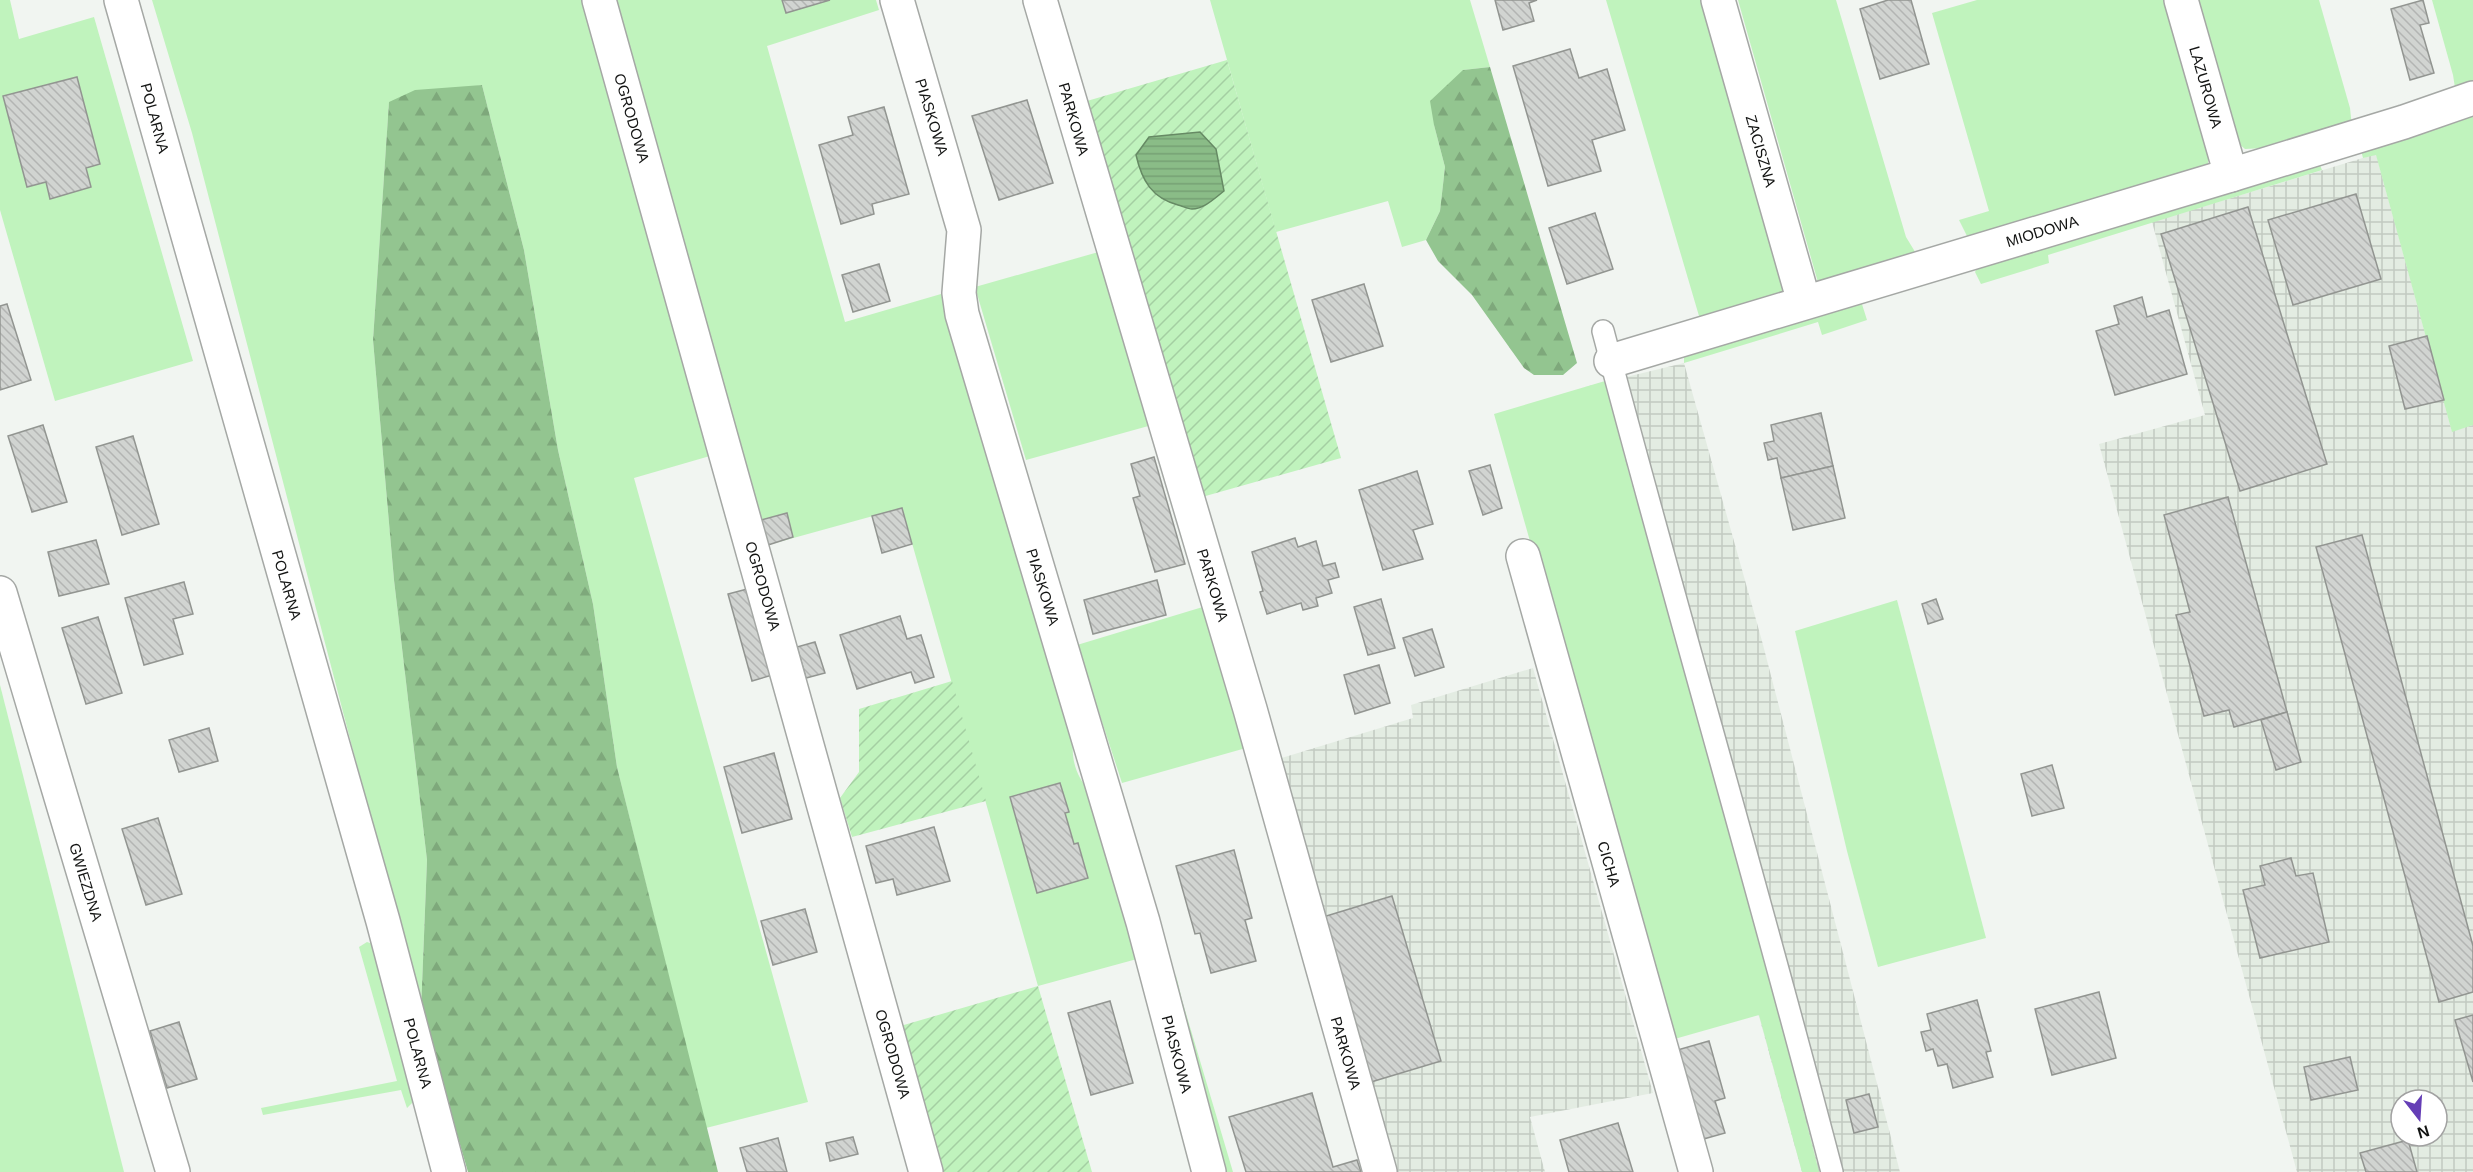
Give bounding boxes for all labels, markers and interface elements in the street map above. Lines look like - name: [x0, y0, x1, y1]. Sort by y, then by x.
- street label: LAZUROWA: [2186, 44, 2226, 130]
- street label: OGRODOWA: [611, 71, 653, 165]
- street label: PIASKOWA: [912, 77, 952, 157]
- street label: POLARNA: [138, 81, 172, 155]
- street label: PARKOWA: [1055, 81, 1093, 157]
- street label: ZACISZNA: [1743, 113, 1779, 189]
- street label: MIODOWA: [2004, 212, 2080, 250]
- street label: OGRODOWA: [742, 539, 784, 633]
- street label: PIASKOWA: [1023, 547, 1063, 627]
- street label: PARKOWA: [1194, 547, 1232, 623]
- street label: POLARNA: [269, 548, 305, 622]
- street label: CICHA: [1594, 839, 1624, 889]
- street label: GWIEZDNA: [66, 841, 106, 923]
- street label: OGRODOWA: [872, 1007, 914, 1101]
- street label: PIASKOWA: [1159, 1013, 1195, 1095]
- street label: PARKOWA: [1327, 1015, 1365, 1091]
- street label: POLARNA: [401, 1016, 435, 1090]
- north arrow: [2389, 1088, 2449, 1148]
- text: N: [2415, 1122, 2431, 1142]

